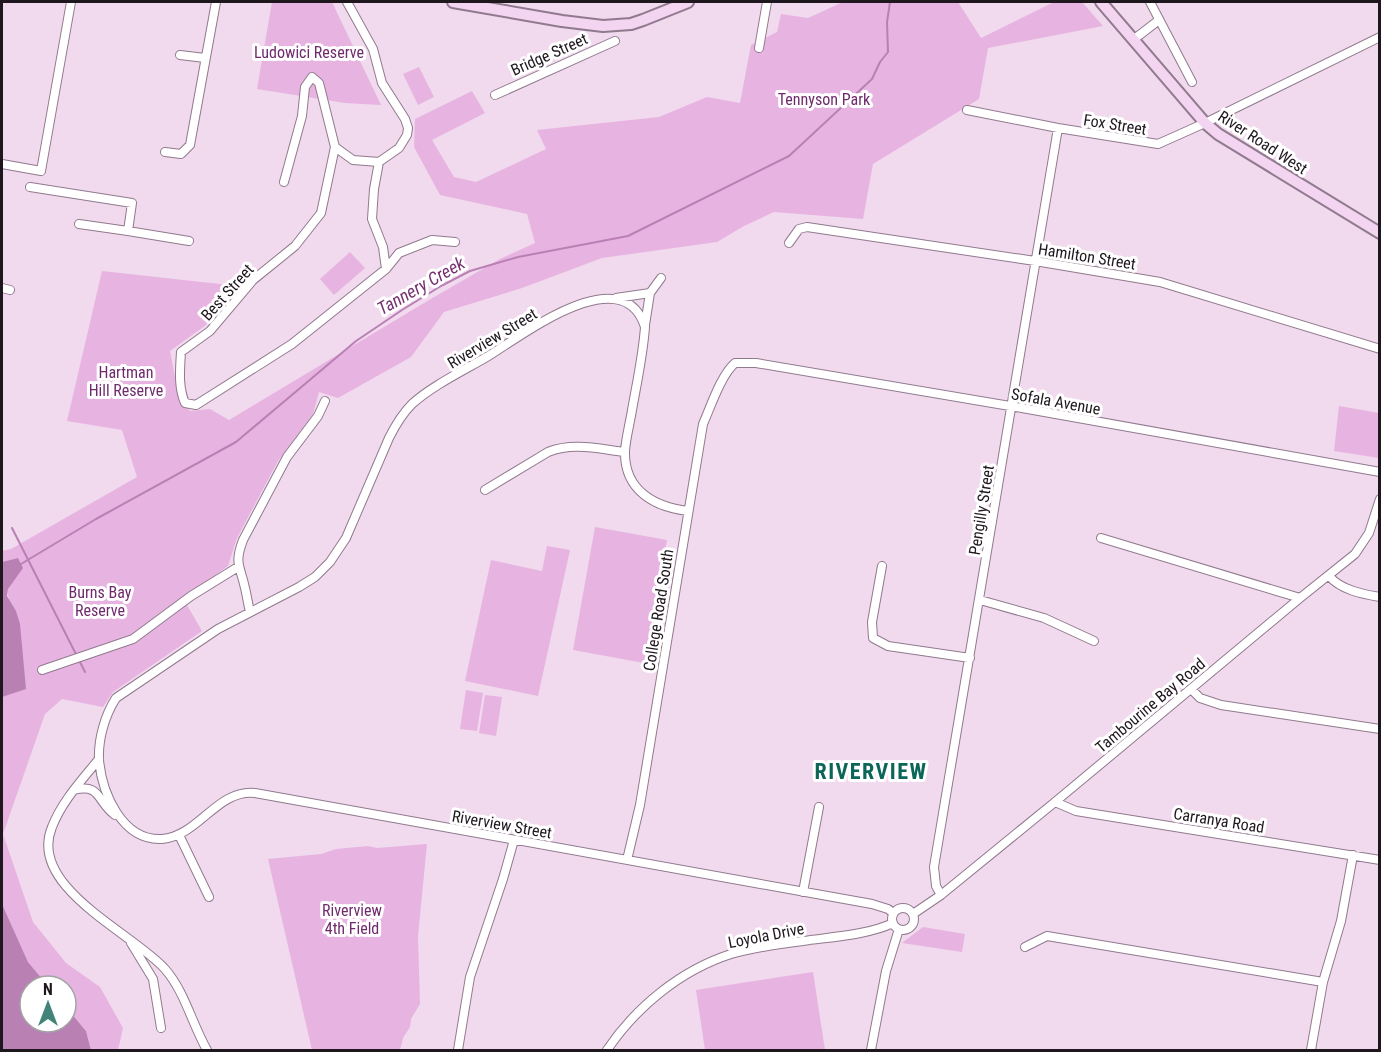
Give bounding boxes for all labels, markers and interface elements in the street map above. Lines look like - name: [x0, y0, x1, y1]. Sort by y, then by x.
- street label: Bridge Street: [508, 29, 591, 80]
- park label: Ludowici Reserve: [254, 43, 364, 62]
- park label: Tennyson Park: [778, 90, 871, 109]
- street label: River Road West: [1215, 107, 1311, 178]
- street label: Fox Street: [1082, 110, 1148, 139]
- street label: Hamilton Street: [1037, 239, 1137, 274]
- water label: Tannery Creek: [373, 251, 469, 319]
- street label: Best Street: [197, 260, 258, 324]
- street label: Riverview Street: [444, 304, 541, 373]
- park label: Hartman Hill Reserve: [89, 363, 163, 400]
- street label: Sofala Avenue: [1010, 384, 1102, 419]
- street label: Pengilly Street: [965, 464, 998, 556]
- street label: College Road South: [639, 548, 678, 672]
- park label: Burns Bay Reserve: [68, 583, 132, 620]
- street label: Tambourine Bay Road: [1092, 654, 1209, 757]
- district label: RIVERVIEW: [814, 759, 928, 784]
- street label: Carranya Road: [1172, 804, 1266, 837]
- street label: Riverview Street: [451, 806, 554, 843]
- park label: Riverview 4th Field: [322, 901, 382, 938]
- street label: Loyola Drive: [726, 919, 806, 952]
- north arrow: [18, 974, 78, 1034]
- text: N: [43, 980, 53, 999]

